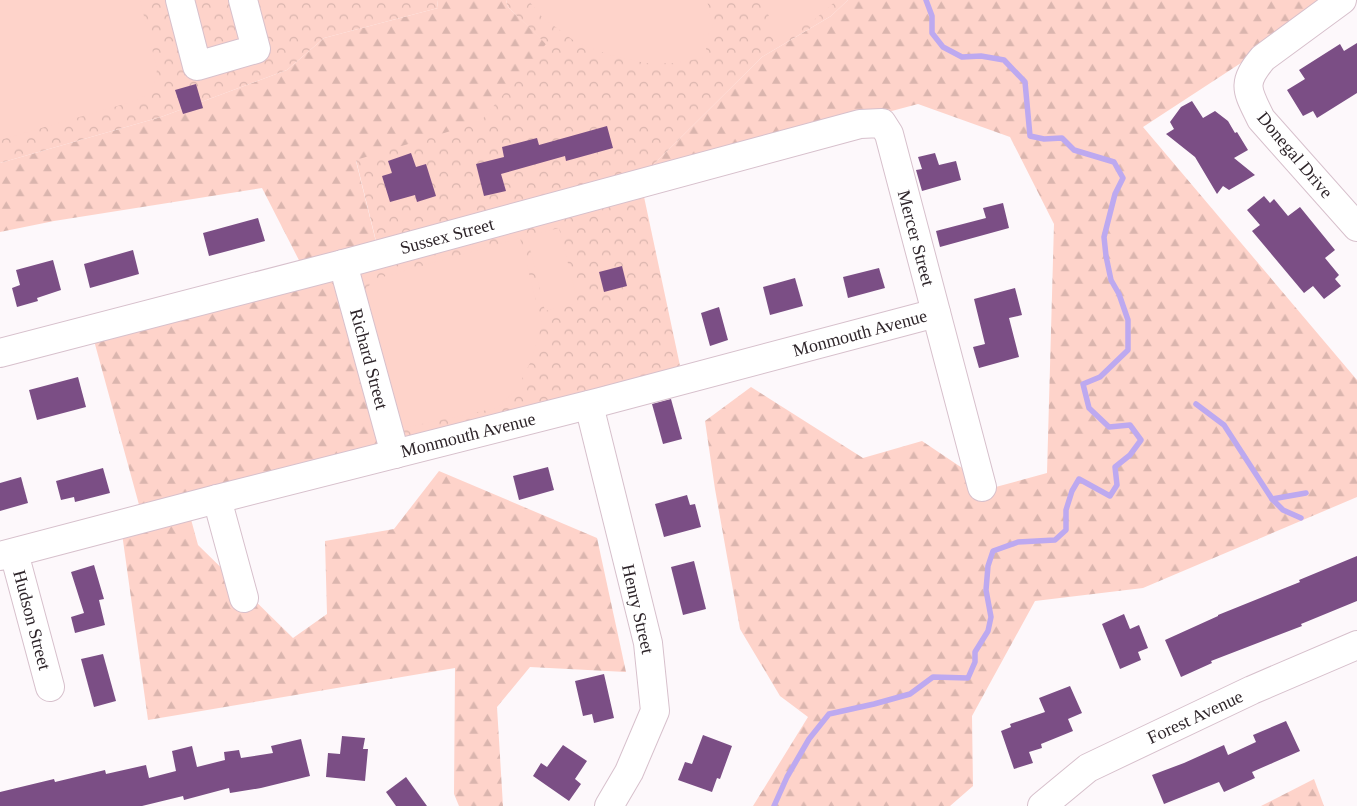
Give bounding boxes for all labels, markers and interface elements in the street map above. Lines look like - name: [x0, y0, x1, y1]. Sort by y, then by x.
- street label: Donegal Drive: [1253, 108, 1337, 202]
- street label: Mercer Street: [894, 188, 938, 288]
- street label: Sussex Street: [398, 214, 496, 258]
- street label: Monmouth Avenue: [791, 305, 929, 361]
- street label: Richard Street: [346, 306, 392, 412]
- street label: Monmouth Avenue: [399, 409, 537, 461]
- street label: Henry Street: [618, 562, 658, 656]
- street label: Hudson Street: [9, 568, 55, 672]
- street label: Forest Avenue: [1144, 686, 1246, 748]

